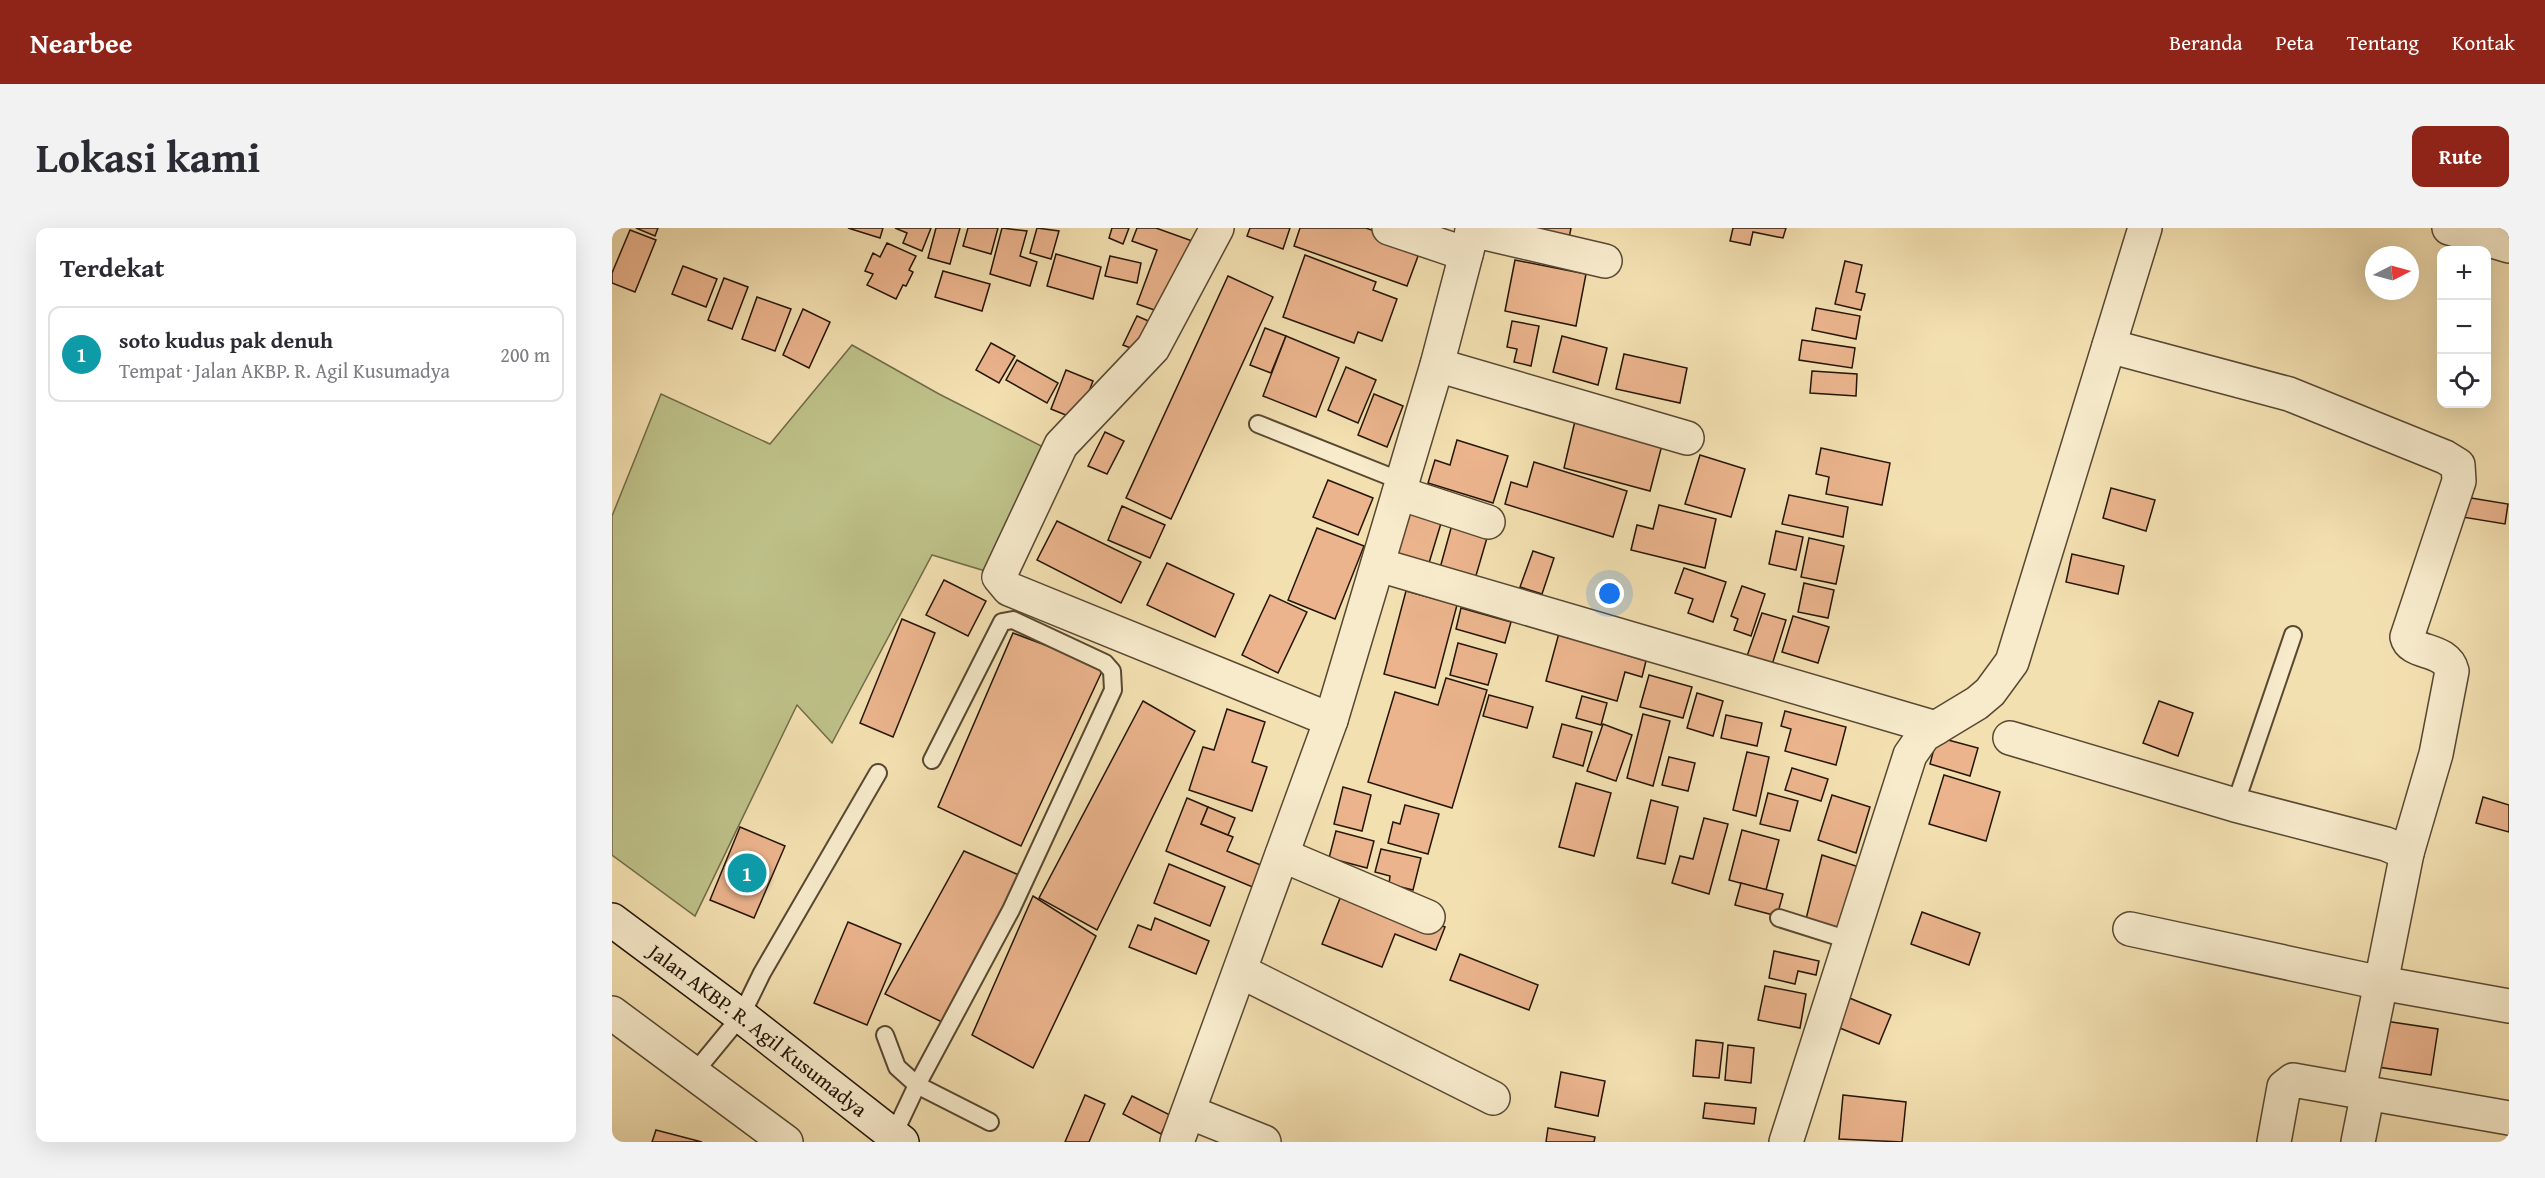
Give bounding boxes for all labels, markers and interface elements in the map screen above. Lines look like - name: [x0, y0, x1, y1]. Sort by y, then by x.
- text: Nearbee: [30, 22, 133, 63]
- text: Beranda: [2169, 27, 2242, 58]
- text: Peta: [2275, 27, 2314, 58]
- text: Tentang: [2347, 27, 2419, 58]
- text: Kontak: [2452, 27, 2515, 58]
- text: Lokasi kami: [36, 126, 260, 187]
- button: Rute: [2412, 126, 2509, 187]
- north arrow: [2365, 246, 2419, 300]
- map controls: [2437, 246, 2491, 408]
- button: +: [2437, 246, 2491, 300]
- text: Terdekat: [60, 248, 164, 287]
- button: −: [2437, 300, 2491, 354]
- text: soto kudus pak denuh: [119, 324, 333, 356]
- text: 1: [76, 340, 87, 369]
- text: 200 m: [500, 340, 550, 369]
- button: locate: [2437, 354, 2491, 408]
- text: Tempat · Jalan AKBP. R. Agil Kusumadya: [119, 356, 450, 385]
- your location: [1595, 579, 1624, 608]
- pin: 1: [728, 850, 766, 896]
- street label: Jalan AKBP. R. Agil Kusumadya: [640, 935, 874, 1124]

